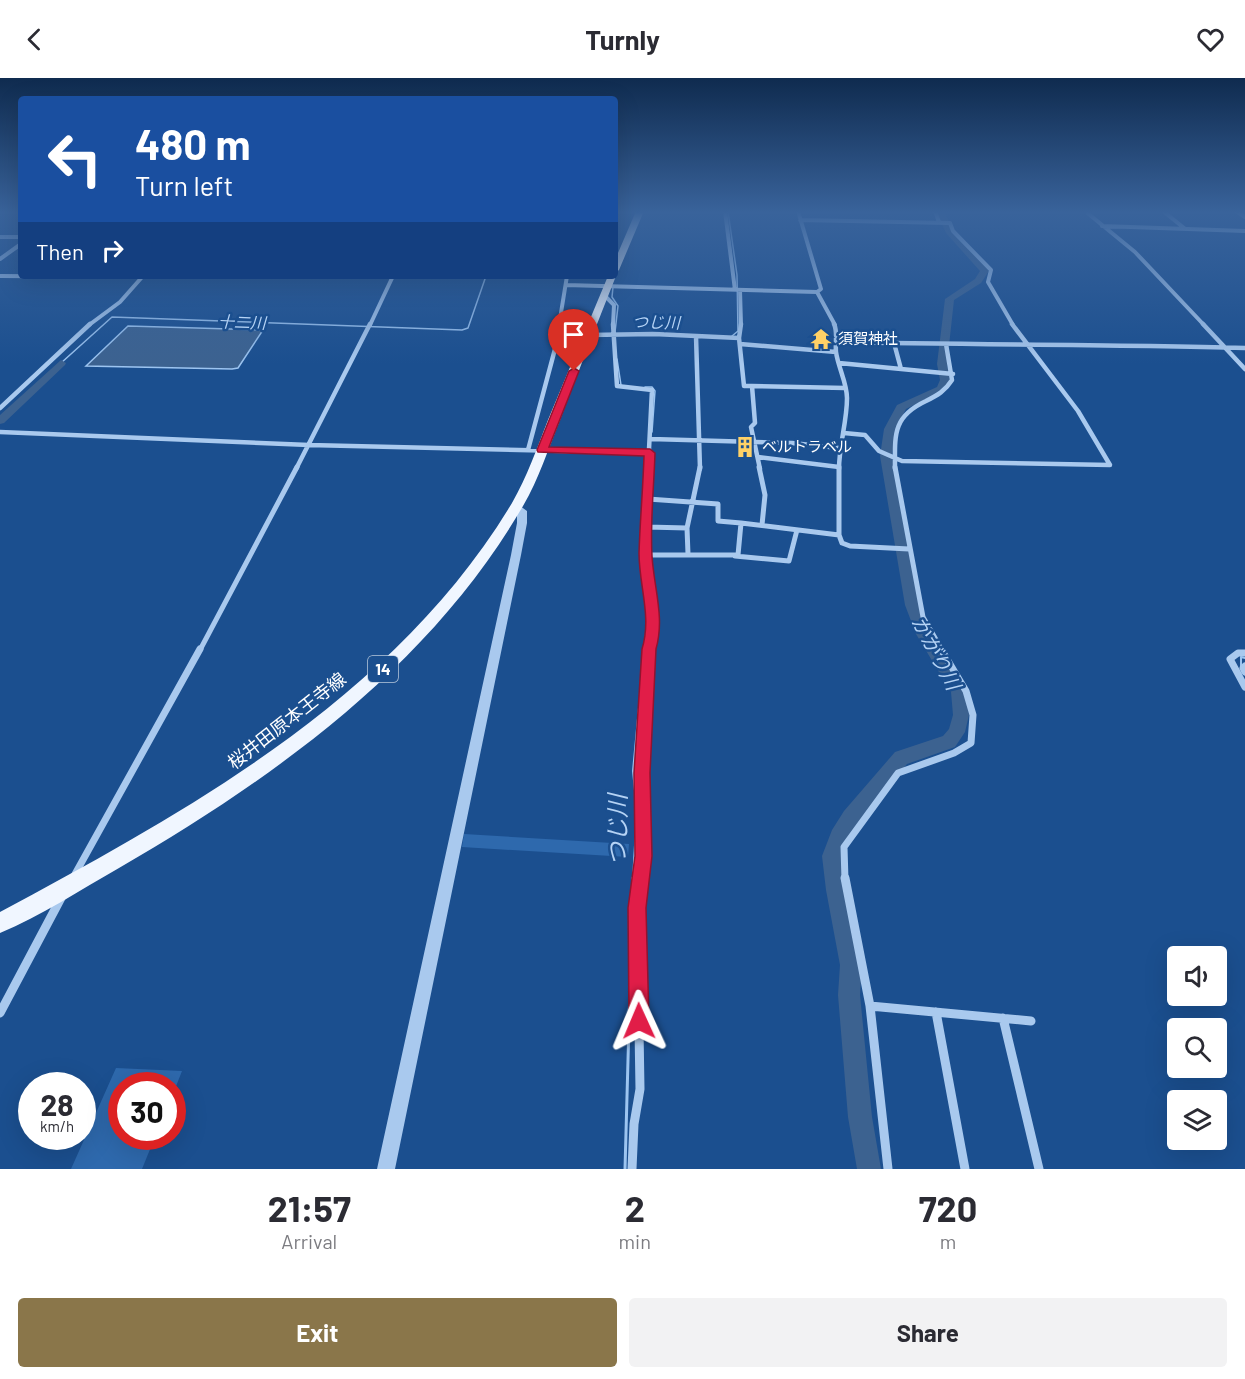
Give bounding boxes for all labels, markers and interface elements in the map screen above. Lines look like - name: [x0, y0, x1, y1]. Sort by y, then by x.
- icon: back: [18, 23, 51, 56]
- text: Turnly: [585, 23, 660, 55]
- icon: heart: [1194, 23, 1227, 56]
- text: 480 m: [135, 118, 251, 168]
- icon: left: [36, 120, 114, 198]
- text: Turn left: [135, 169, 233, 201]
- icon: right: [96, 234, 129, 267]
- text: Then: [36, 238, 84, 264]
- pin: [548, 309, 599, 371]
- water label: 十二川: [218, 311, 268, 332]
- water label: つじ川: [632, 312, 682, 331]
- icon: arrive: [557, 318, 590, 351]
- temple icon: 須賀神社: [809, 327, 833, 351]
- place label: 須賀神社: [838, 329, 898, 347]
- building icon: ベルトラベル: [733, 435, 757, 459]
- place label: ベルトラベル: [762, 437, 852, 455]
- water label: かがり川: [908, 612, 967, 695]
- road number: 14: [368, 656, 398, 682]
- street label: 桜井田原本王寺線: [223, 667, 350, 773]
- water label: つじ川: [602, 791, 631, 866]
- map controls: [1167, 946, 1227, 1150]
- button: sound: [1167, 946, 1227, 1006]
- position arrow: [607, 989, 671, 1053]
- button: search: [1167, 1018, 1227, 1078]
- speed limit sign: 30: [108, 1072, 186, 1150]
- text: 28: [40, 1086, 74, 1122]
- button: layers: [1167, 1090, 1227, 1150]
- text: km/h: [40, 1117, 74, 1135]
- text: 21:57: [268, 1186, 351, 1229]
- text: 2: [625, 1186, 645, 1229]
- text: 720: [919, 1186, 977, 1229]
- text: Arrival: [281, 1229, 337, 1253]
- text: min: [619, 1229, 651, 1253]
- text: m: [940, 1229, 956, 1253]
- button: Exit: [18, 1298, 617, 1367]
- button: Share: [629, 1298, 1227, 1367]

